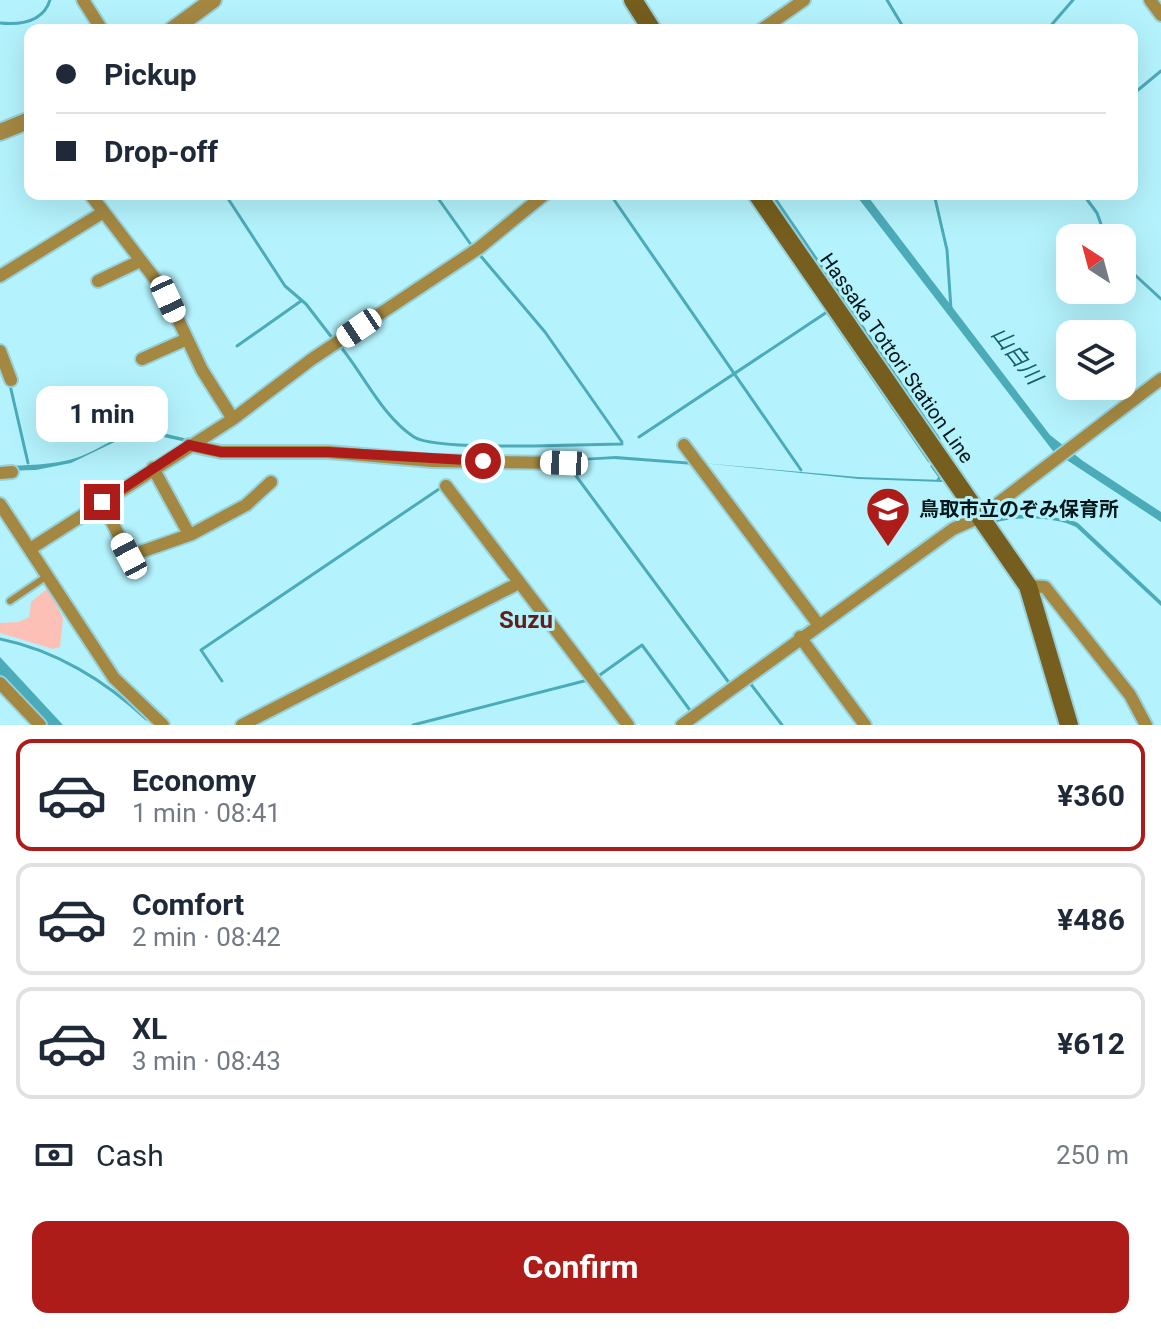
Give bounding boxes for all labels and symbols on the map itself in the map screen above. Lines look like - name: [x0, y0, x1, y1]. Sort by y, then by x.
- north arrow: [1056, 224, 1136, 304]
- street label: Hassaka Tottori Station Line: [815, 248, 979, 468]
- car: [147, 272, 189, 326]
- car: [332, 305, 386, 351]
- water label: 山白川: [986, 322, 1048, 391]
- callout: 1 min: [36, 386, 168, 442]
- route start: [465, 443, 501, 479]
- car: [540, 450, 588, 476]
- route end: [84, 484, 120, 520]
- school or university icon: 鳥取市立のぞみ保育所: [864, 485, 912, 548]
- place label: 鳥取市立のぞみ保育所: [919, 497, 1119, 521]
- car: [107, 529, 151, 583]
- district label: Suzu: [499, 606, 553, 634]

